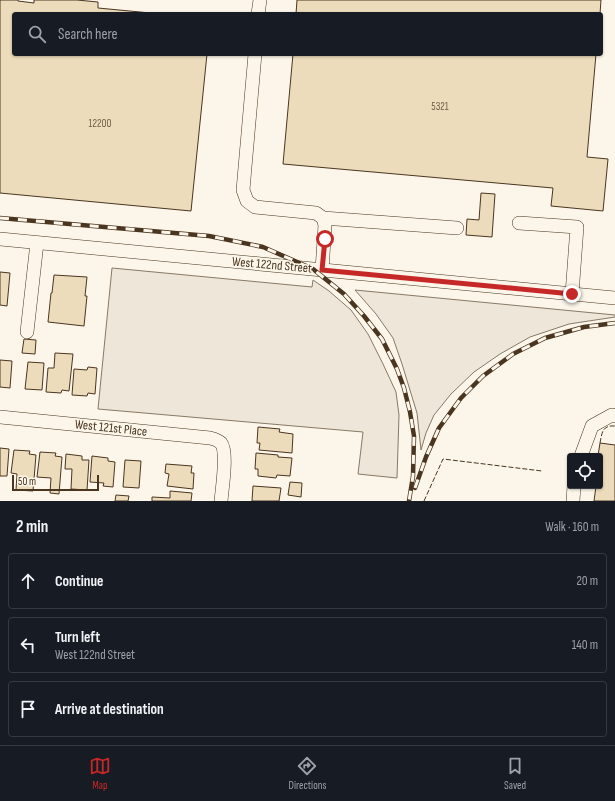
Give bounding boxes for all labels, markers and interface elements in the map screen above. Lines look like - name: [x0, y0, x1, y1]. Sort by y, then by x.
- search box: [12, 12, 603, 56]
- icon: search: [26, 23, 48, 45]
- text: Search here: [58, 25, 118, 44]
- house number: 5321: [431, 100, 449, 113]
- house number: 12200: [89, 117, 112, 130]
- route start: [316, 230, 334, 248]
- street label: West 122nd Street: [231, 254, 313, 276]
- route end: [563, 285, 581, 303]
- street label: West 121st Place: [74, 416, 148, 440]
- map controls: [567, 453, 603, 489]
- button: locate: [567, 453, 603, 489]
- scale bar: [12, 473, 99, 492]
- text: 50 m: [18, 475, 36, 488]
- text: 2 min: [16, 517, 48, 537]
- text: Walk · 160 m: [545, 519, 599, 535]
- icon: ahead: [17, 570, 39, 592]
- text: Continue: [55, 572, 104, 591]
- text: 20 m: [576, 573, 598, 589]
- text: Turn left: [55, 628, 100, 647]
- icon: left: [17, 634, 39, 656]
- text: 140 m: [572, 637, 598, 653]
- text: West 122nd Street: [55, 647, 135, 663]
- icon: arrive: [17, 698, 39, 720]
- text: Arrive at destination: [55, 700, 164, 719]
- tab: Map: [89, 755, 111, 792]
- tab: Directions: [289, 755, 326, 792]
- tab: Saved: [504, 755, 526, 792]

